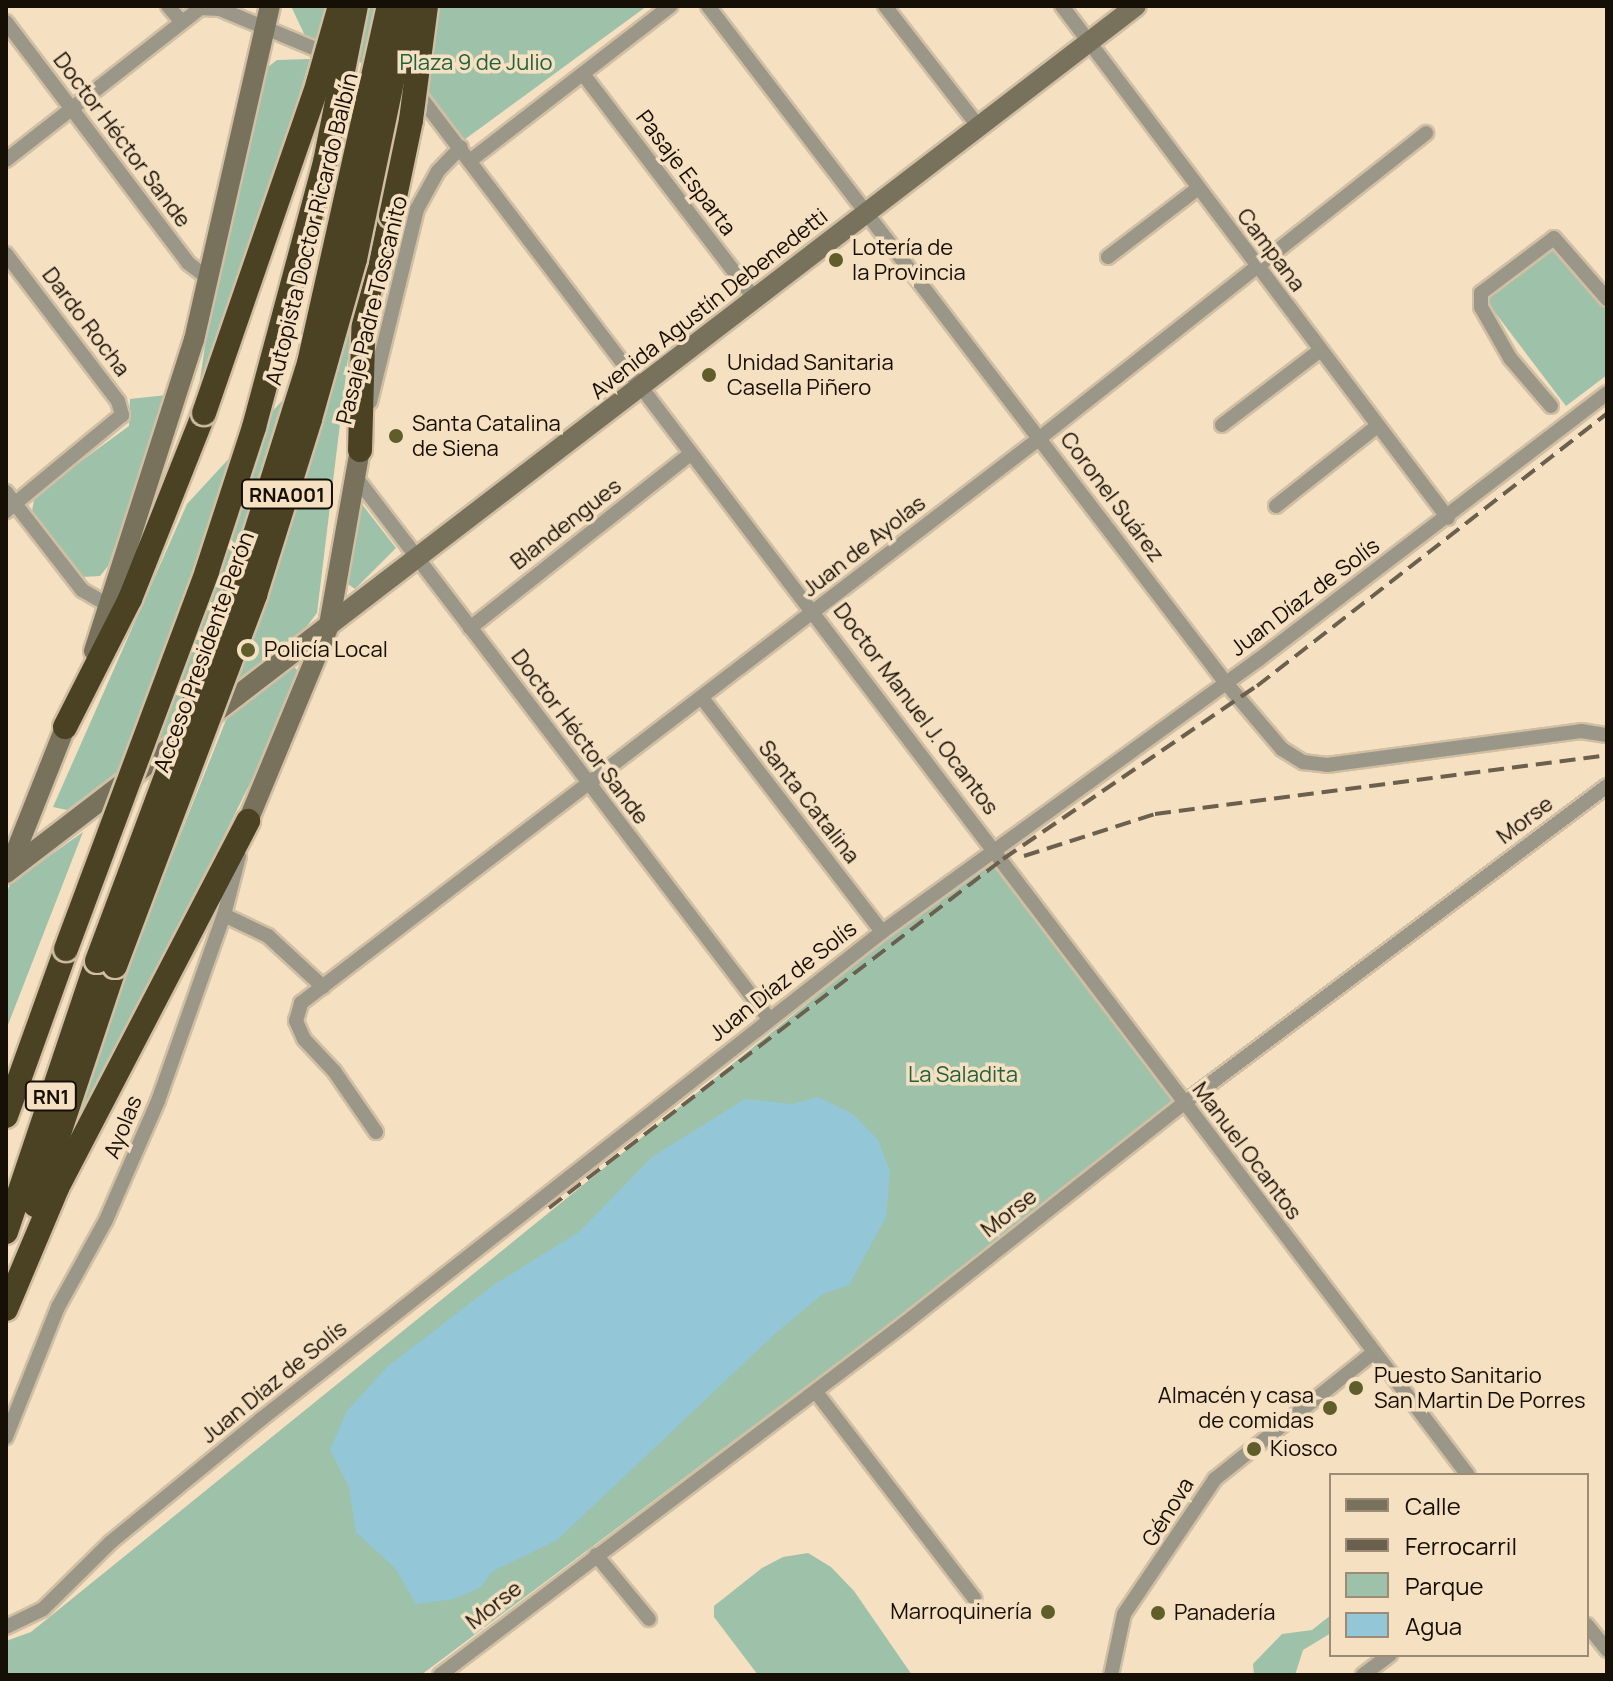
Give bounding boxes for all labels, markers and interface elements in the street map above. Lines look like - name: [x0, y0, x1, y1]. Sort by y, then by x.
- street label: Doctor Héctor Sande: [48, 47, 196, 233]
- park label: Plaza 9 de Julio: [399, 50, 553, 76]
- street label: Autopista Doctor Ricardo Balbín: [260, 70, 364, 388]
- street label: Pasaje Esparta: [630, 105, 742, 241]
- street label: Pasaje Padre Toscanito: [331, 193, 413, 427]
- street label: Avenida Agustín Debenedetti: [585, 203, 833, 405]
- street label: Campana: [1231, 203, 1311, 297]
- place label: Lotería de la Provincia: [852, 234, 966, 286]
- marker: Lotería de la Provincia: [827, 251, 845, 269]
- street label: Dardo Rocha: [36, 262, 136, 382]
- place label: Unidad Sanitaria Casella Piñero: [727, 349, 894, 400]
- marker: Unidad Sanitaria Casella Piñero: [698, 364, 720, 386]
- place label: Santa Catalina de Siena: [412, 410, 561, 462]
- marker: Santa Catalina de Siena: [387, 427, 405, 445]
- street label: Coronel Suárez: [1055, 427, 1169, 567]
- street label: Blandengues: [505, 473, 627, 575]
- road number: RNA001: [239, 478, 335, 510]
- street label: Juan de Ayolas: [797, 490, 931, 602]
- street label: Acceso Presidente Perón: [148, 528, 260, 776]
- street label: Juan Díaz de Solís: [1225, 532, 1385, 662]
- street label: Doctor Manuel J. Ocantos: [828, 598, 1004, 820]
- place label: Policía Local: [264, 637, 388, 663]
- marker: Policía Local: [239, 641, 257, 659]
- street label: Doctor Héctor Sande: [506, 644, 654, 830]
- street label: Santa Catalina: [753, 735, 865, 869]
- street label: Morse: [1492, 790, 1558, 850]
- street label: Juan Díaz de Solís: [704, 915, 862, 1047]
- park label: La Saladita: [908, 1062, 1018, 1088]
- street label: Manuel Ocantos: [1187, 1077, 1307, 1225]
- road number: RN1: [23, 1080, 79, 1112]
- street label: Ayolas: [98, 1091, 148, 1163]
- street label: Morse: [976, 1183, 1042, 1243]
- street label: Juan Díaz de Solís: [196, 1315, 352, 1449]
- place label: Puesto Sanitario San Martin De Porres: [1374, 1362, 1586, 1414]
- marker: Puesto Sanitario San Martin De Porres: [1345, 1377, 1367, 1399]
- place label: Almacén y casa de comidas: [1158, 1382, 1314, 1434]
- marker: Almacén y casa de comidas: [1321, 1399, 1339, 1417]
- place label: Kiosco: [1270, 1436, 1338, 1462]
- marker: Kiosco: [1245, 1440, 1263, 1458]
- street label: Génova: [1137, 1473, 1199, 1551]
- legend: [1329, 1473, 1589, 1657]
- text: Calle: [1405, 1489, 1461, 1522]
- text: Ferrocarril: [1405, 1529, 1517, 1562]
- text: Parque: [1405, 1569, 1483, 1602]
- street label: Morse: [461, 1575, 527, 1635]
- place label: Marroquinería: [890, 1599, 1032, 1625]
- place label: Panadería: [1174, 1600, 1275, 1626]
- marker: Marroquinería: [1039, 1603, 1057, 1621]
- marker: Panadería: [1149, 1604, 1167, 1622]
- text: Agua: [1405, 1609, 1462, 1642]

